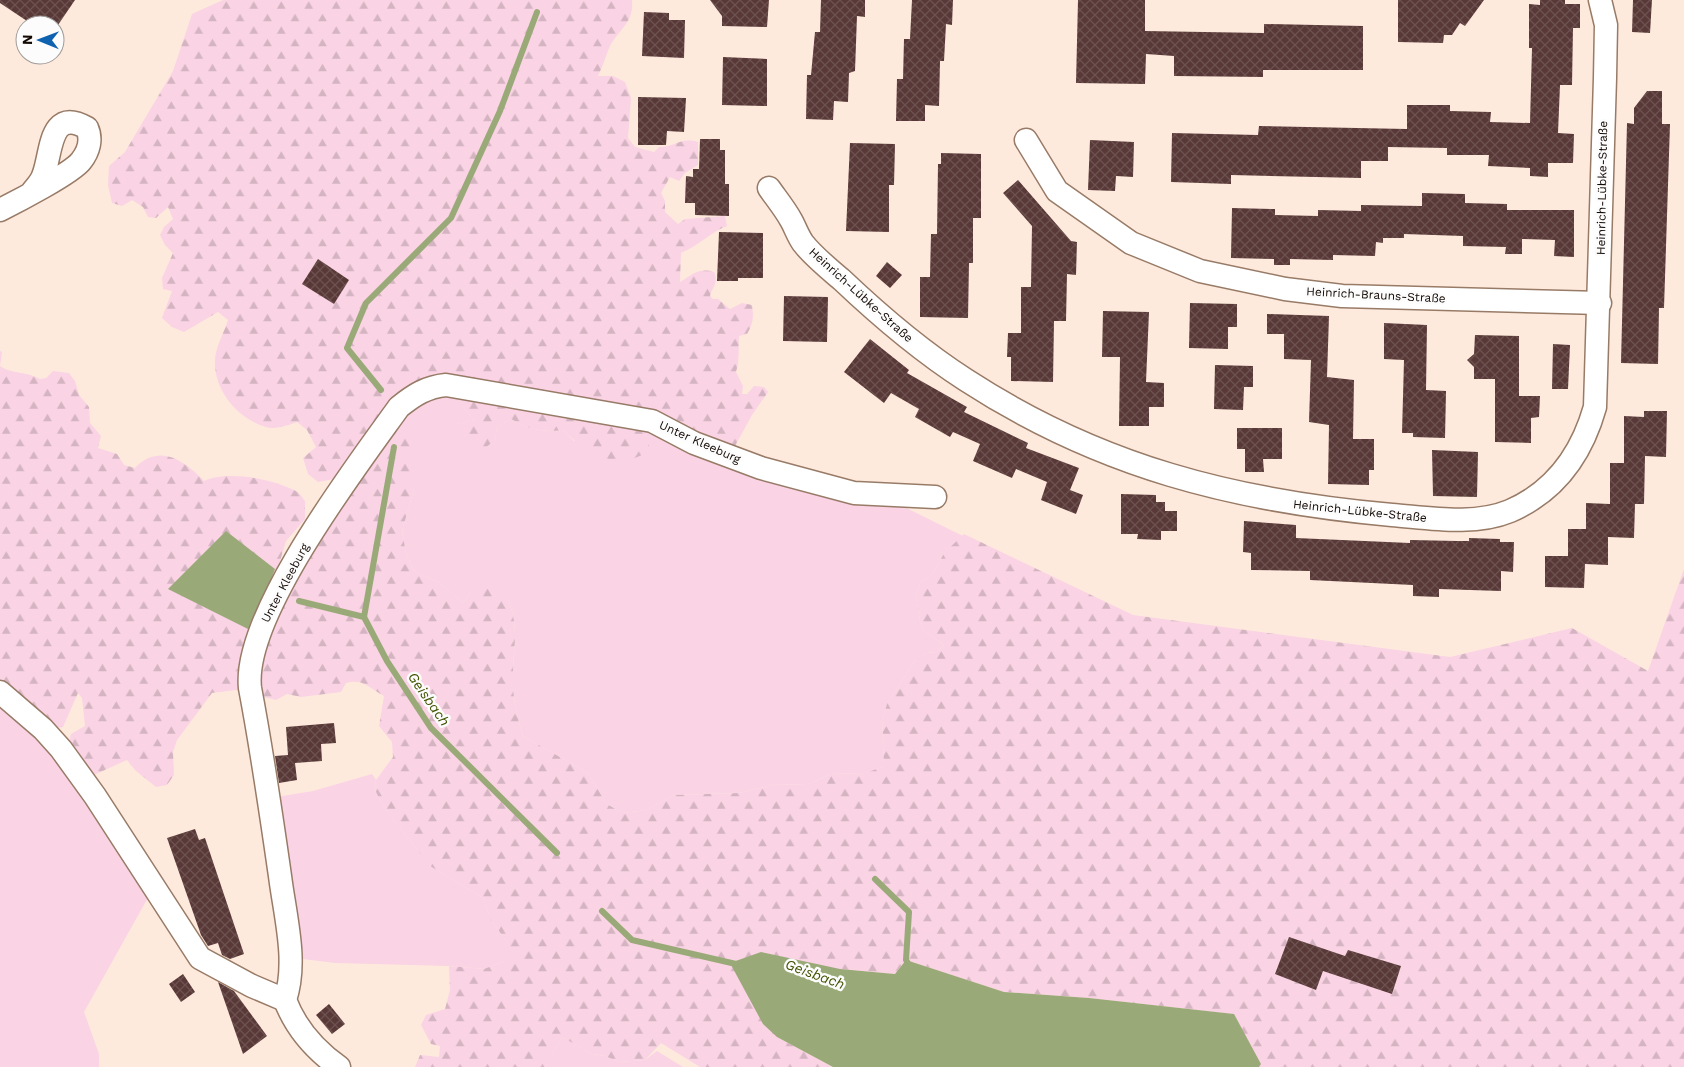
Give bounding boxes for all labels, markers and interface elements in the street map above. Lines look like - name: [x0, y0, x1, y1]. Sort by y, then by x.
- north arrow: [15, 15, 65, 65]
- text: N: [19, 34, 35, 45]
- street label: Heinrich-Lübke-Straße: [1594, 121, 1610, 255]
- street label: Heinrich-Lübke-Straße: [806, 245, 916, 345]
- street label: Heinrich-Brauns-Straße: [1306, 284, 1446, 306]
- street label: Unter Kleeburg: [657, 418, 743, 466]
- street label: Heinrich-Lübke-Straße: [1292, 497, 1428, 525]
- street label: Unter Kleeburg: [258, 540, 312, 625]
- water label: Geisbach: [405, 669, 453, 729]
- water label: Geisbach: [783, 956, 847, 992]

